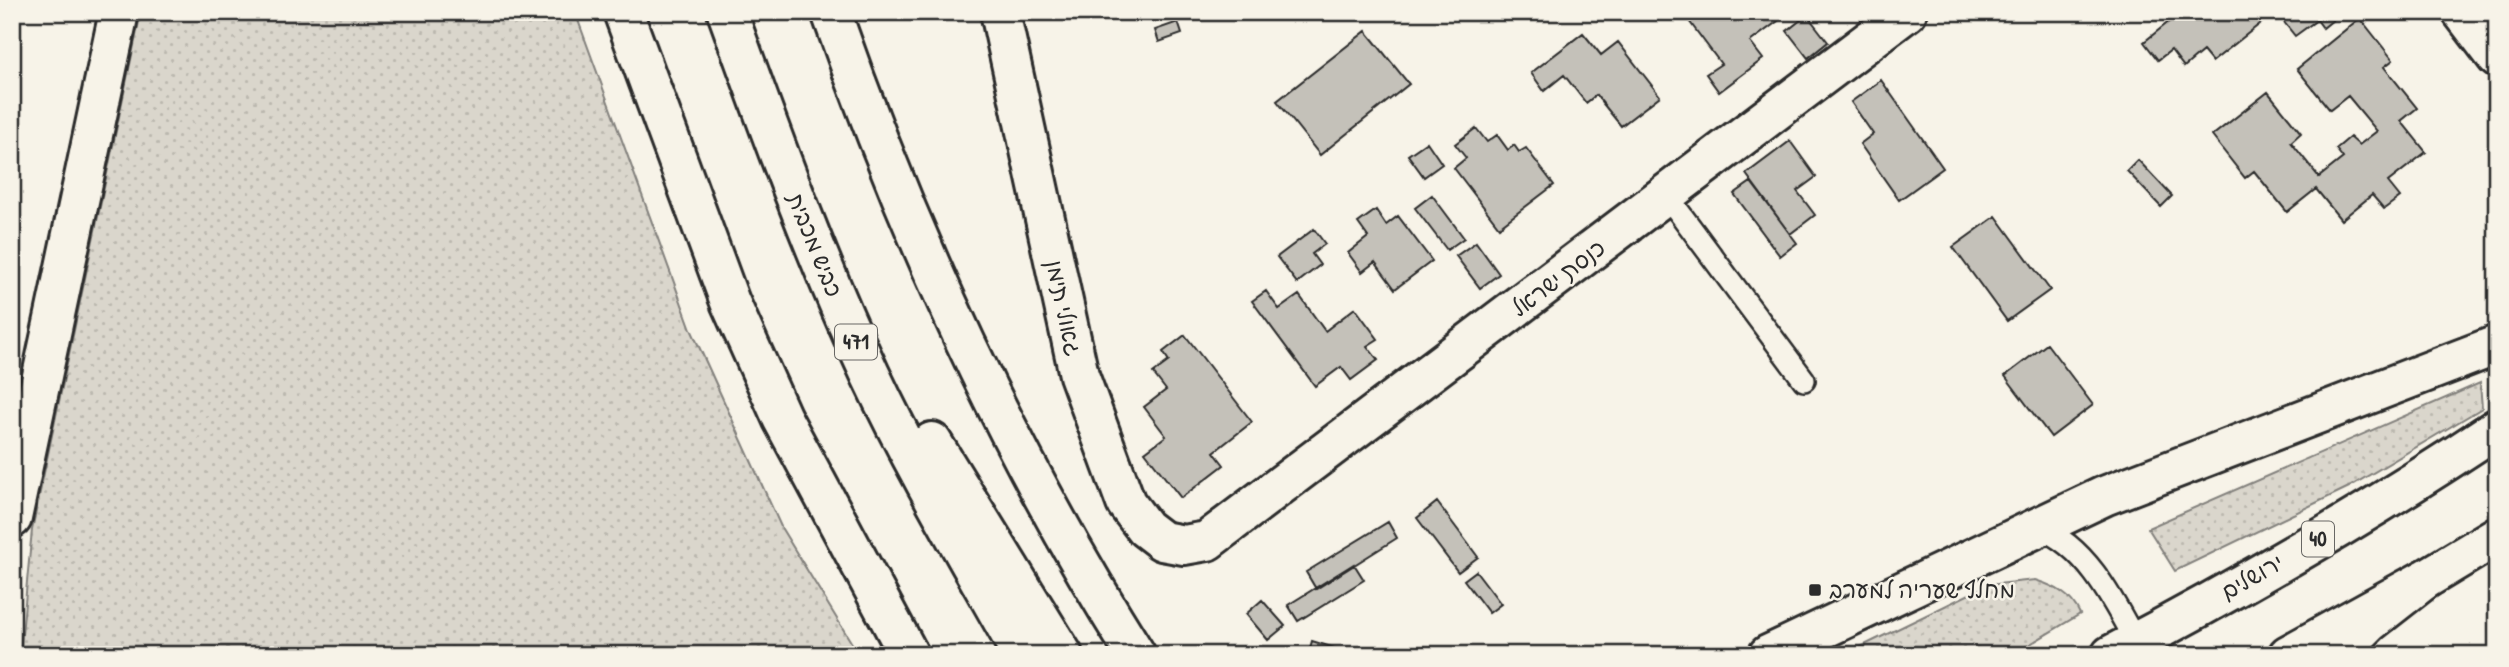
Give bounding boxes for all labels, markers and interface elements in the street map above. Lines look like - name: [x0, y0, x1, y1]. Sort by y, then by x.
- street label: כביש מכבית: [780, 187, 850, 301]
- street label: כנסת ישראל: [1504, 232, 1611, 323]
- street label: גאולי תימן: [1039, 257, 1090, 359]
- road number: 471: [835, 324, 877, 360]
- road number: 40: [2302, 522, 2334, 556]
- street label: ירושלים: [2215, 546, 2289, 607]
- place label: מחלף שעריה למערב: [1829, 574, 2015, 605]
- marker: מחלף שעריה למערב: [1807, 582, 1823, 598]

